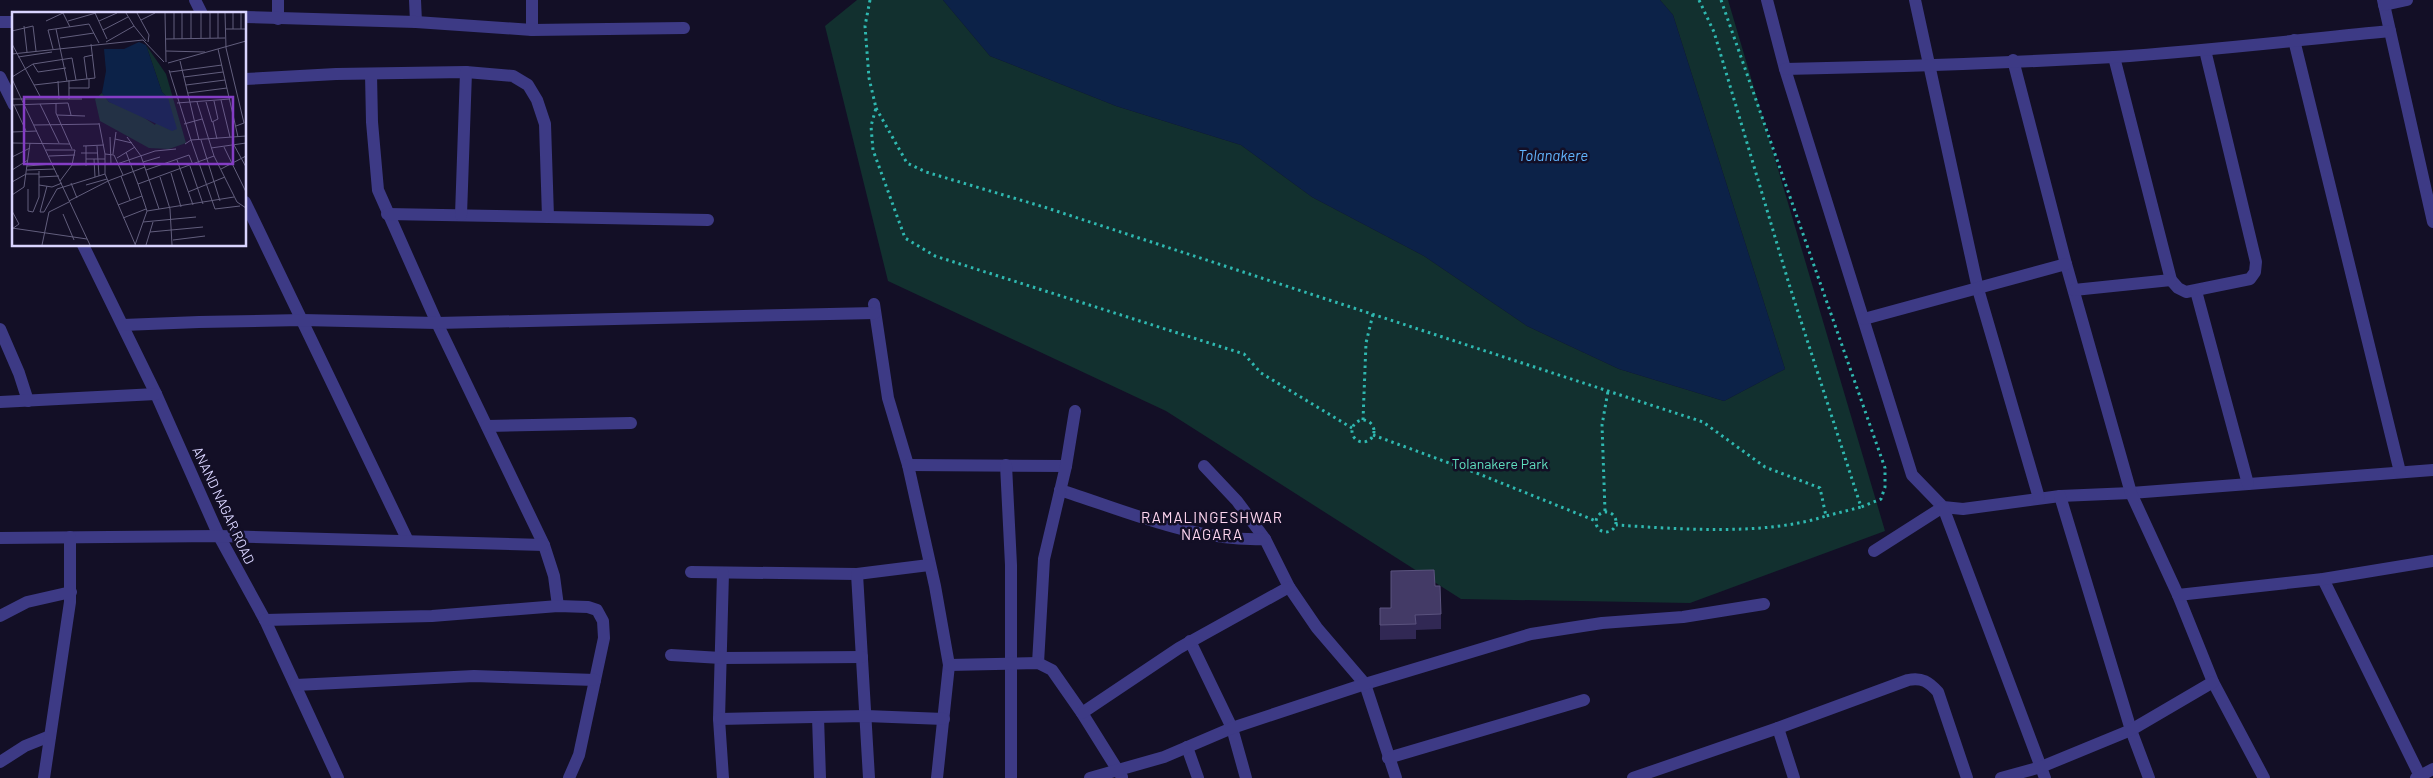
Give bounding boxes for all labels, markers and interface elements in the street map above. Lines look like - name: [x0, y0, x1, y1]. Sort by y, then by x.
- inset map: [12, 12, 246, 246]
- water label: Tolanakere: [1518, 146, 1588, 164]
- street label: ANAND NAGAR ROAD: [189, 443, 259, 567]
- park label: Tolanakere Park: [1452, 455, 1548, 472]
- district label: RAMALINGESHWAR NAGARA: [1141, 508, 1283, 543]

